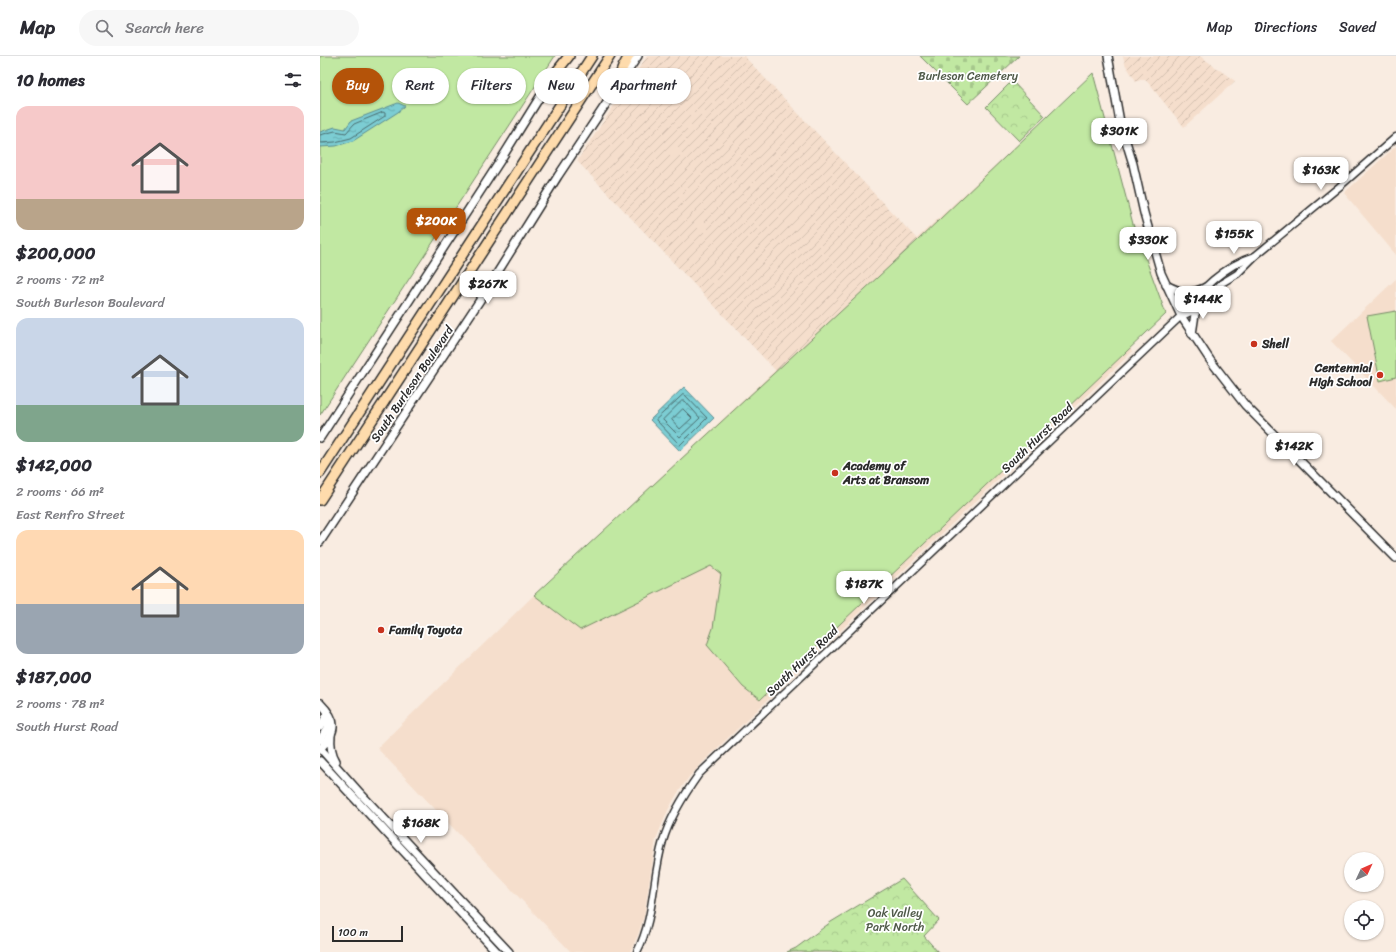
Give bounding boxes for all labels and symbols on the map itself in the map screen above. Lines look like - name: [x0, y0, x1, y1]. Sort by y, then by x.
- park label: Burleson Cemetery: [918, 65, 1019, 87]
- pin: $301K: [1091, 118, 1147, 152]
- pin: $163K: [1293, 157, 1349, 191]
- pin: $200K: [408, 208, 464, 242]
- pin: $155K: [1206, 221, 1262, 255]
- pin: $330K: [1120, 227, 1176, 261]
- pin: $267K: [460, 271, 516, 305]
- pin: $144K: [1175, 286, 1231, 320]
- street label: South Burleson Boulevard: [365, 320, 460, 447]
- place label: Shell: [1261, 333, 1289, 355]
- marker: Shell: [1249, 339, 1259, 349]
- place label: Centennial High School: [1308, 357, 1373, 393]
- marker: Centennial High School: [1375, 370, 1385, 380]
- street label: South Hurst Road: [996, 397, 1079, 479]
- pin: $142K: [1266, 433, 1322, 467]
- place label: Academy of Arts at Bransom: [842, 455, 929, 491]
- marker: Academy of Arts at Bransom: [830, 468, 840, 478]
- pin: $187K: [836, 571, 892, 605]
- place label: Family Toyota: [388, 619, 463, 641]
- street label: South Hurst Road: [761, 620, 844, 702]
- marker: Family Toyota: [376, 625, 386, 635]
- pin: $168K: [393, 810, 449, 844]
- north arrow: [1344, 852, 1384, 892]
- park label: Oak Valley Park North: [866, 902, 924, 938]
- scale bar: [332, 924, 403, 943]

